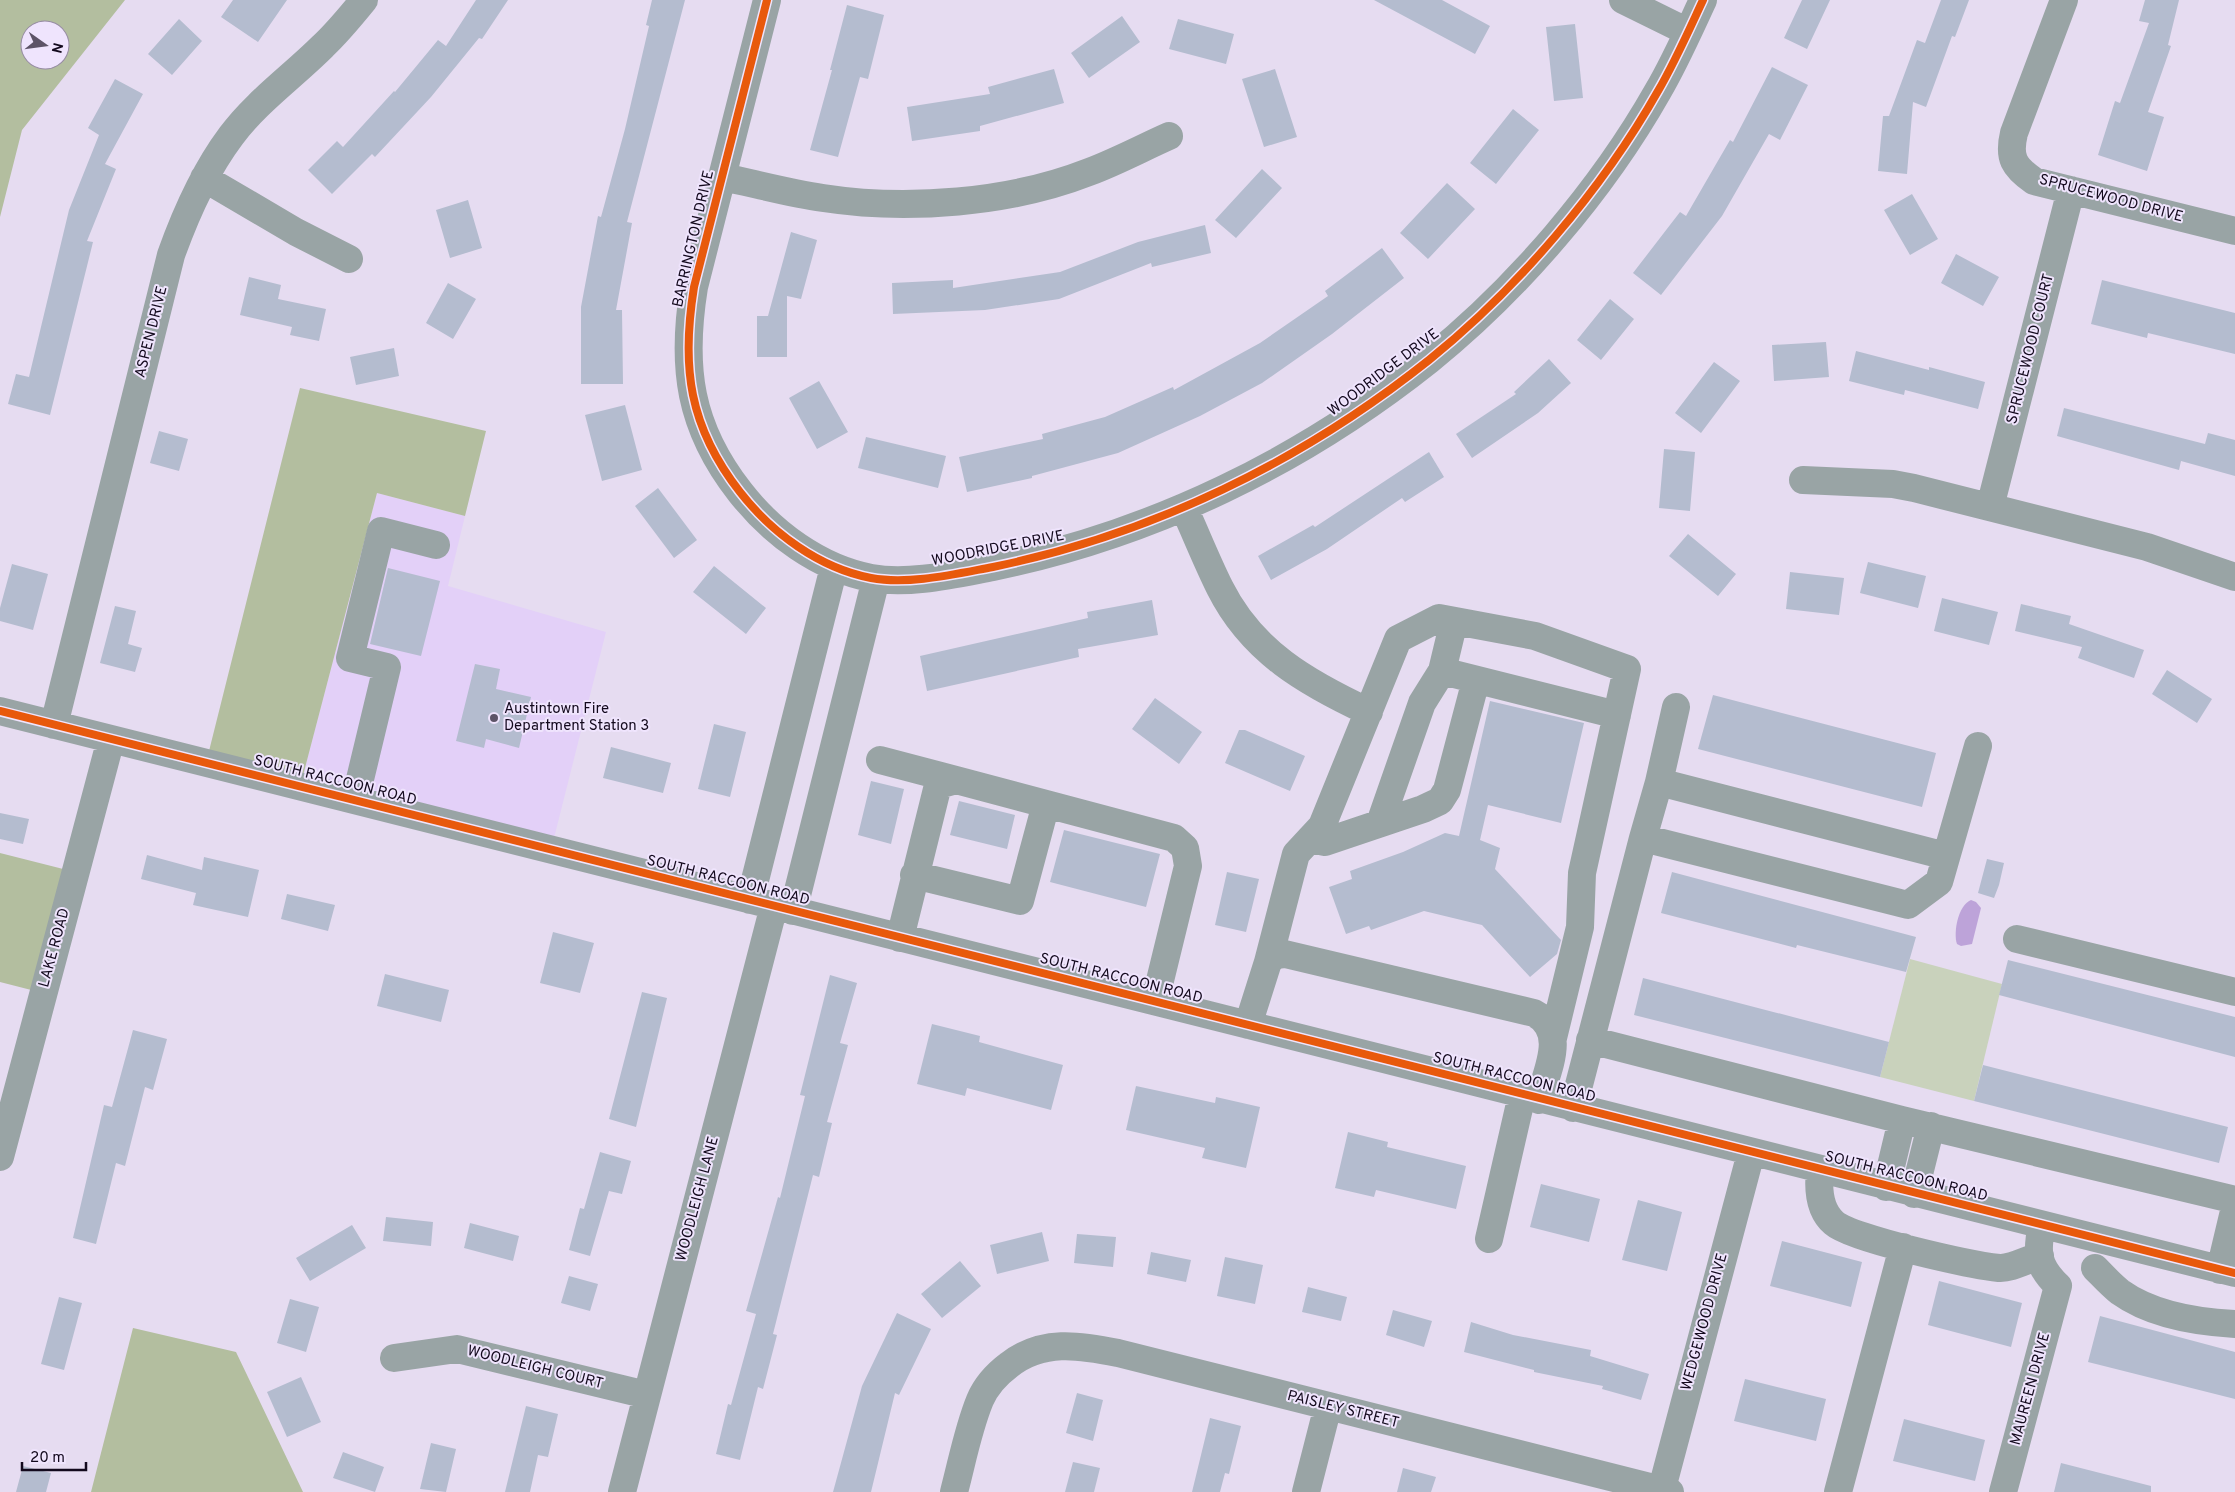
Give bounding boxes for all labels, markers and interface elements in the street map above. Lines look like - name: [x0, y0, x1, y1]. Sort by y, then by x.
- north arrow: [20, 20, 70, 70]
- text: N: [47, 41, 66, 55]
- street label: BARRINGTON DRIVE: [669, 169, 719, 309]
- street label: SPRUCEWOOD DRIVE: [2037, 171, 2185, 227]
- street label: SPRUCEWOOD COURT: [2003, 272, 2059, 426]
- street label: ASPEN DRIVE: [131, 284, 173, 380]
- street label: WOODRIDGE DRIVE: [1325, 325, 1443, 421]
- street label: WOODRIDGE DRIVE: [930, 527, 1066, 571]
- place label: Austintown Fire Department Station 3: [504, 700, 649, 736]
- marker: Austintown Fire Department Station 3: [488, 712, 500, 724]
- street label: SOUTH RACCOON ROAD: [251, 752, 419, 810]
- street label: SOUTH RACCOON ROAD: [644, 852, 812, 910]
- street label: LAKE ROAD: [35, 906, 75, 990]
- street label: SOUTH RACCOON ROAD: [1037, 950, 1205, 1008]
- street label: SOUTH RACCOON ROAD: [1430, 1049, 1598, 1107]
- street label: WOODLEIGH LANE: [672, 1134, 724, 1264]
- street label: SOUTH RACCOON ROAD: [1822, 1148, 1990, 1206]
- street label: WEDGEWOOD DRIVE: [1677, 1251, 1733, 1393]
- street label: MAUREEN DRIVE: [2007, 1330, 2055, 1448]
- street label: WOODLEIGH COURT: [465, 1342, 605, 1394]
- street label: PAISLEY STREET: [1285, 1387, 1401, 1433]
- scale bar: [22, 1440, 86, 1472]
- text: 20 m: [30, 1449, 65, 1468]

